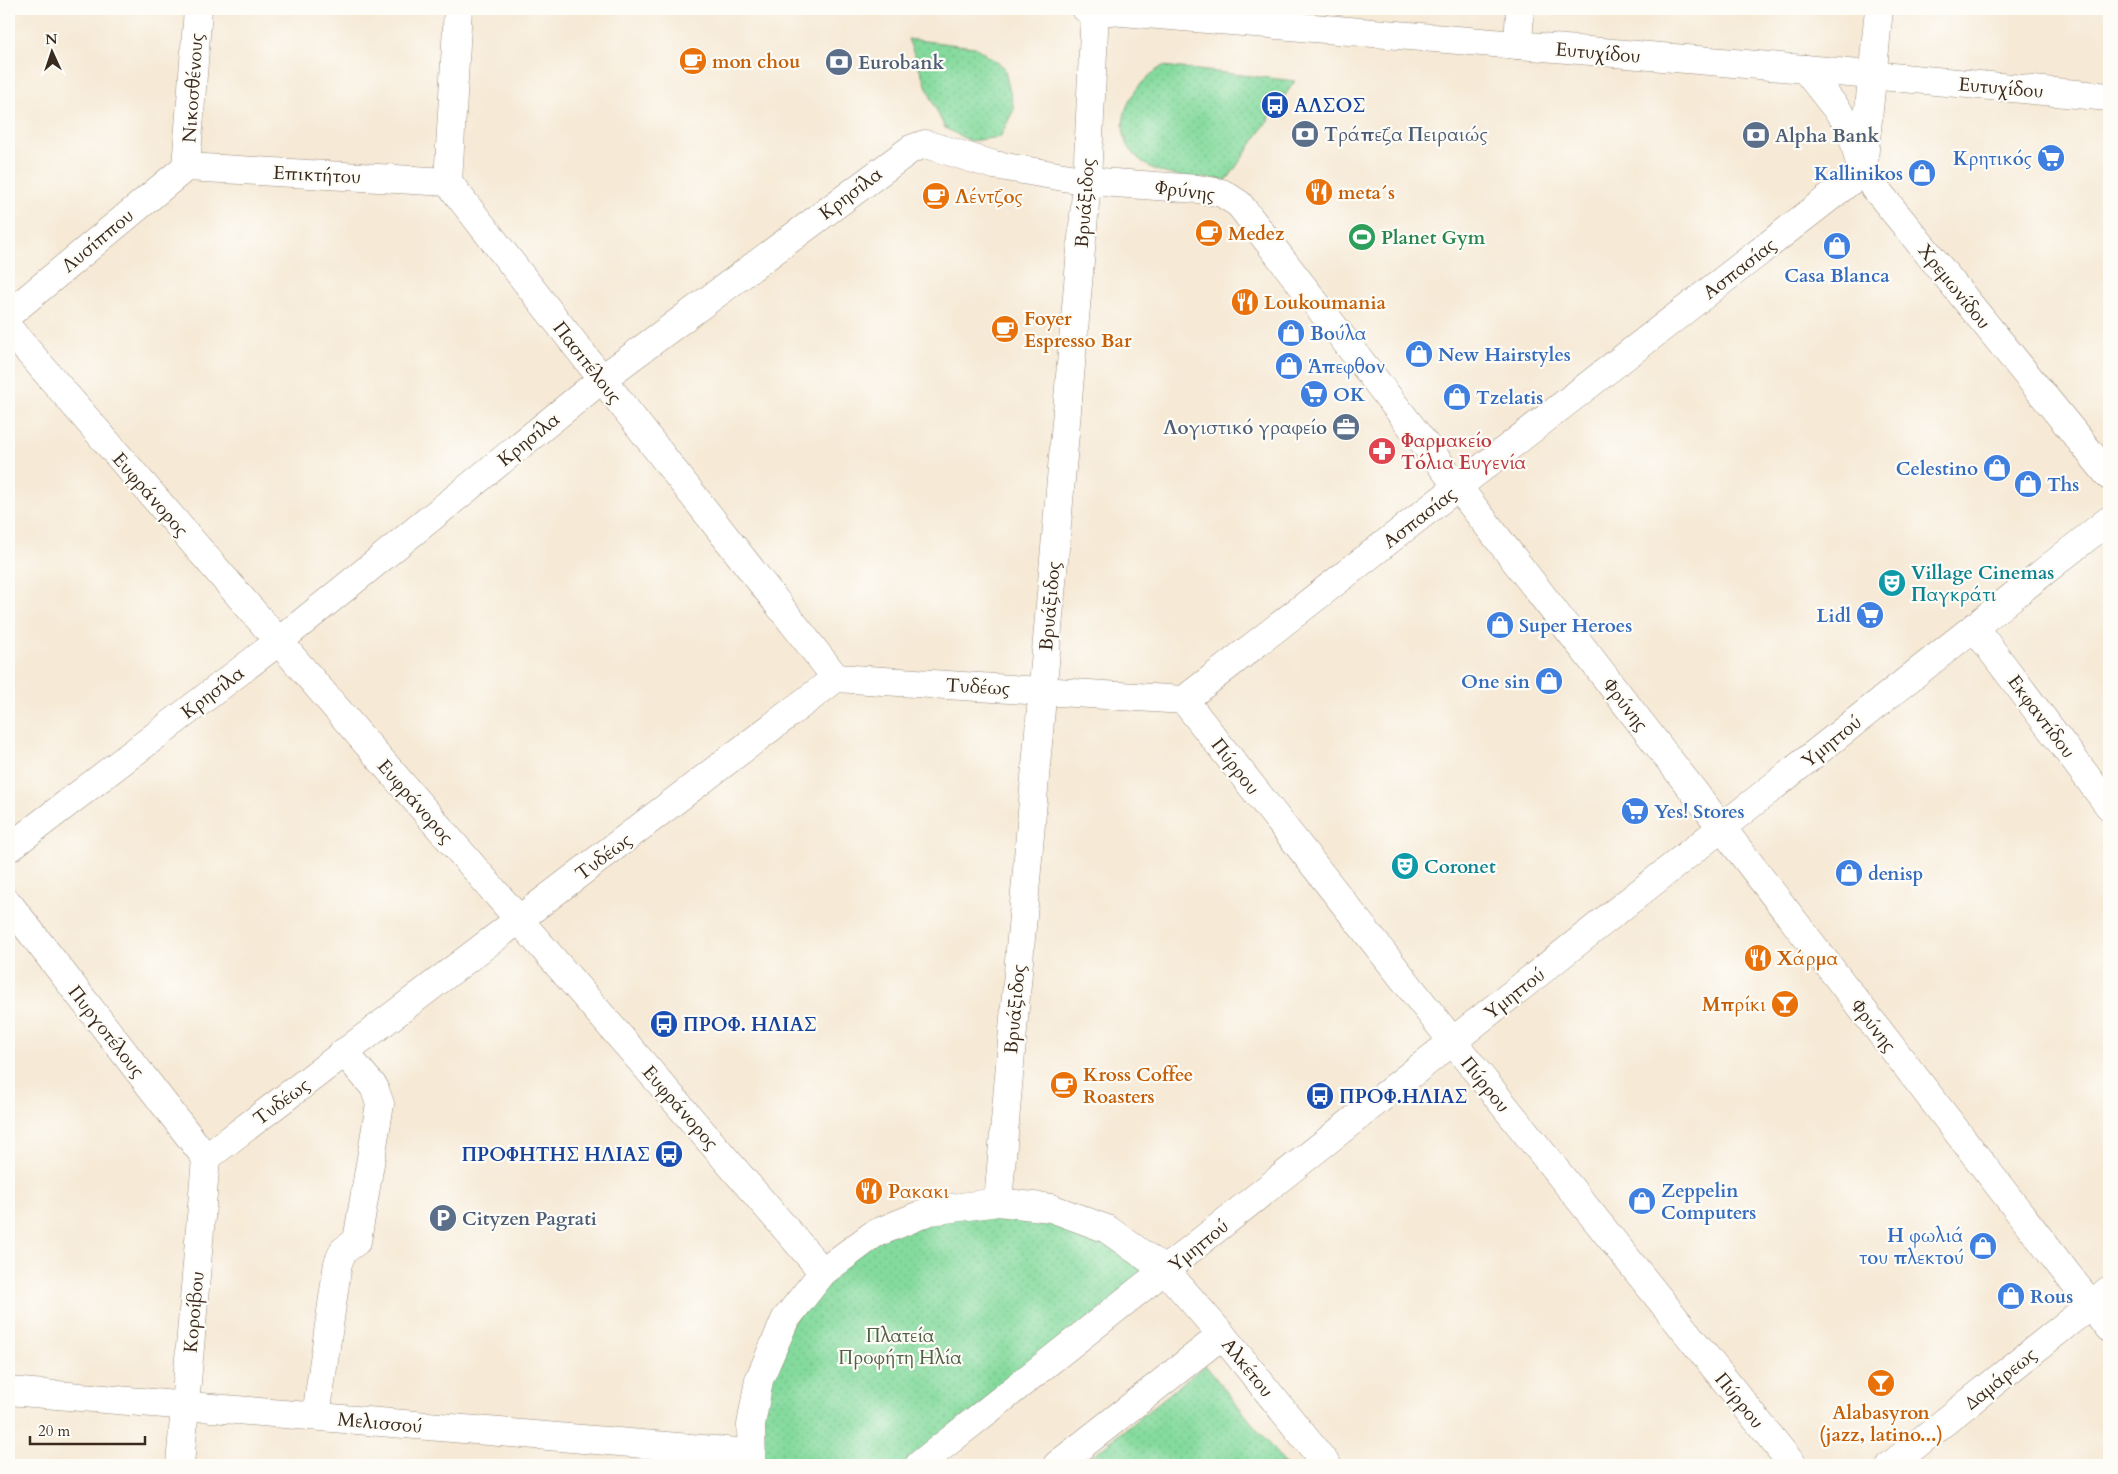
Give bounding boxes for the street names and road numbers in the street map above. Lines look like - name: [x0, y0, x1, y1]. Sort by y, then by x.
- street label: Νικοσθένους: [176, 32, 210, 144]
- street label: Ευτυχίδου: [1554, 36, 1642, 70]
- street label: Ευτυχίδου: [1957, 71, 2045, 105]
- street label: Βρυάξιδος: [1069, 157, 1101, 249]
- street label: Επικτήτου: [272, 160, 362, 190]
- street label: Κρησίλα: [814, 161, 888, 226]
- street label: Φρύνης: [1153, 174, 1216, 208]
- street label: Λυσίππου: [56, 203, 139, 279]
- street label: Ασπασίας: [1698, 232, 1782, 306]
- street label: Χρεμωνίδου: [1912, 239, 1997, 335]
- street label: Πασιτέλους: [547, 316, 628, 409]
- street label: Κρησίλα: [492, 406, 565, 473]
- street label: Ευφράνορος: [106, 447, 194, 542]
- street label: Ασπασίας: [1378, 481, 1462, 555]
- street label: Βρυάξιδος: [1033, 560, 1067, 652]
- street label: Κρησίλα: [176, 660, 250, 725]
- street label: Εκφαντίδου: [2001, 670, 2081, 764]
- street label: Τυδέως: [945, 672, 1011, 702]
- street label: Φρύνης: [1596, 673, 1654, 736]
- street label: Υμηττού: [1796, 709, 1867, 774]
- street label: Πύρρου: [1205, 733, 1266, 800]
- street label: Ευφράνορος: [371, 754, 459, 849]
- street label: Τυδέως: [570, 827, 637, 887]
- street label: Υμηττού: [1479, 962, 1550, 1026]
- street label: Βρυάξιδος: [998, 963, 1032, 1055]
- street label: Πυργοτέλους: [62, 980, 150, 1083]
- street label: Φρύνης: [1844, 994, 1902, 1057]
- street label: Πύρρου: [1455, 1051, 1516, 1118]
- street label: Ευφράνορος: [636, 1060, 724, 1155]
- street label: Τυδέως: [248, 1072, 315, 1132]
- street label: Υμηττού: [1163, 1213, 1234, 1278]
- street label: Κοροίβου: [177, 1270, 211, 1354]
- street label: Αλκέτου: [1215, 1332, 1279, 1403]
- street label: Δαμάρεως: [1959, 1342, 2042, 1416]
- street label: Πύρρου: [1709, 1367, 1770, 1434]
- street label: Μελισσού: [336, 1406, 423, 1440]

